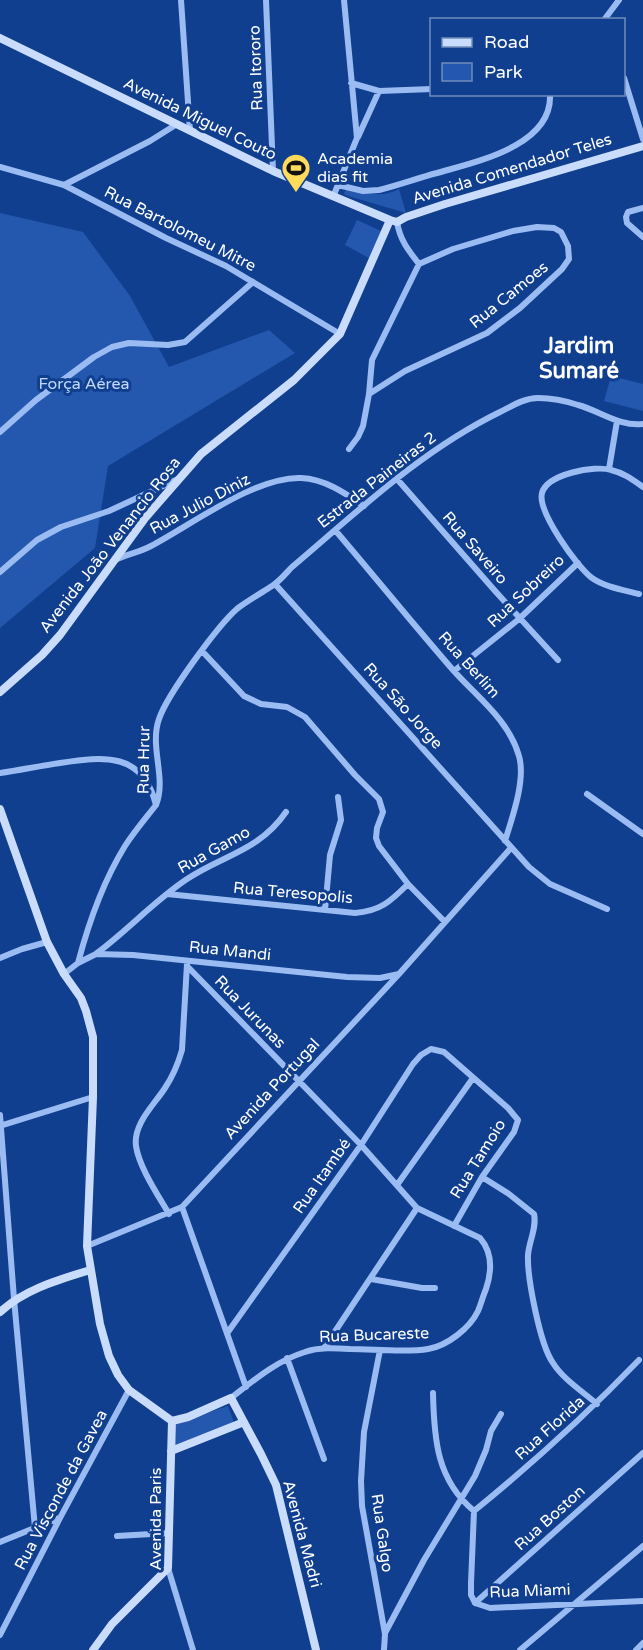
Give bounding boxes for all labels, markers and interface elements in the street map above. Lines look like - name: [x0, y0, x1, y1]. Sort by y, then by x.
- legend: [430, 18, 625, 96]
- street label: Rua Itororo: [245, 25, 267, 111]
- text: Road: [484, 31, 529, 53]
- text: Park: [484, 61, 523, 83]
- street label: Avenida Miguel Couto: [120, 73, 280, 165]
- street label: Avenida Comendador Teles: [410, 129, 614, 209]
- place label: Academia dias fit: [317, 149, 393, 187]
- sports icon: Academia dias fit: [280, 152, 312, 194]
- street label: Rua Bartolomeu Mitre: [101, 182, 259, 276]
- street label: Rua Camoes: [466, 257, 552, 333]
- district label: Jardim Sumaré: [539, 333, 619, 384]
- park label: Força Aérea: [38, 374, 130, 394]
- street label: Estrada Paineiras 2: [314, 427, 440, 533]
- street label: Avenida João Venancio Rosa: [35, 453, 185, 637]
- street label: Rua Julio Diniz: [146, 469, 254, 539]
- street label: Rua Saveiro: [438, 507, 512, 589]
- street label: Rua Sobreiro: [483, 550, 569, 632]
- street label: Rua Berlim: [434, 627, 504, 703]
- street label: Rua São Jorge: [359, 659, 447, 753]
- street label: Rua Hrur: [133, 725, 155, 794]
- street label: Rua Gamo: [174, 822, 254, 878]
- street label: Rua Teresopolis: [232, 878, 354, 908]
- street label: Rua Mandi: [188, 937, 272, 965]
- street label: Rua Jurunas: [210, 971, 290, 1053]
- street label: Avenida Portugal: [220, 1034, 324, 1144]
- street label: Rua Tamoio: [446, 1116, 510, 1202]
- street label: Rua Itambé: [289, 1134, 355, 1218]
- street label: Rua Bucareste: [319, 1323, 429, 1347]
- street label: Rua Florida: [511, 1392, 589, 1464]
- street label: Rua Visconde da Gavea: [10, 1406, 112, 1574]
- street label: Avenida Paris: [146, 1468, 166, 1570]
- street label: Avenida Madri: [278, 1478, 326, 1590]
- street label: Rua Boston: [511, 1481, 589, 1555]
- street label: Rua Galgo: [367, 1492, 397, 1574]
- street label: Rua Miami: [489, 1580, 571, 1602]

